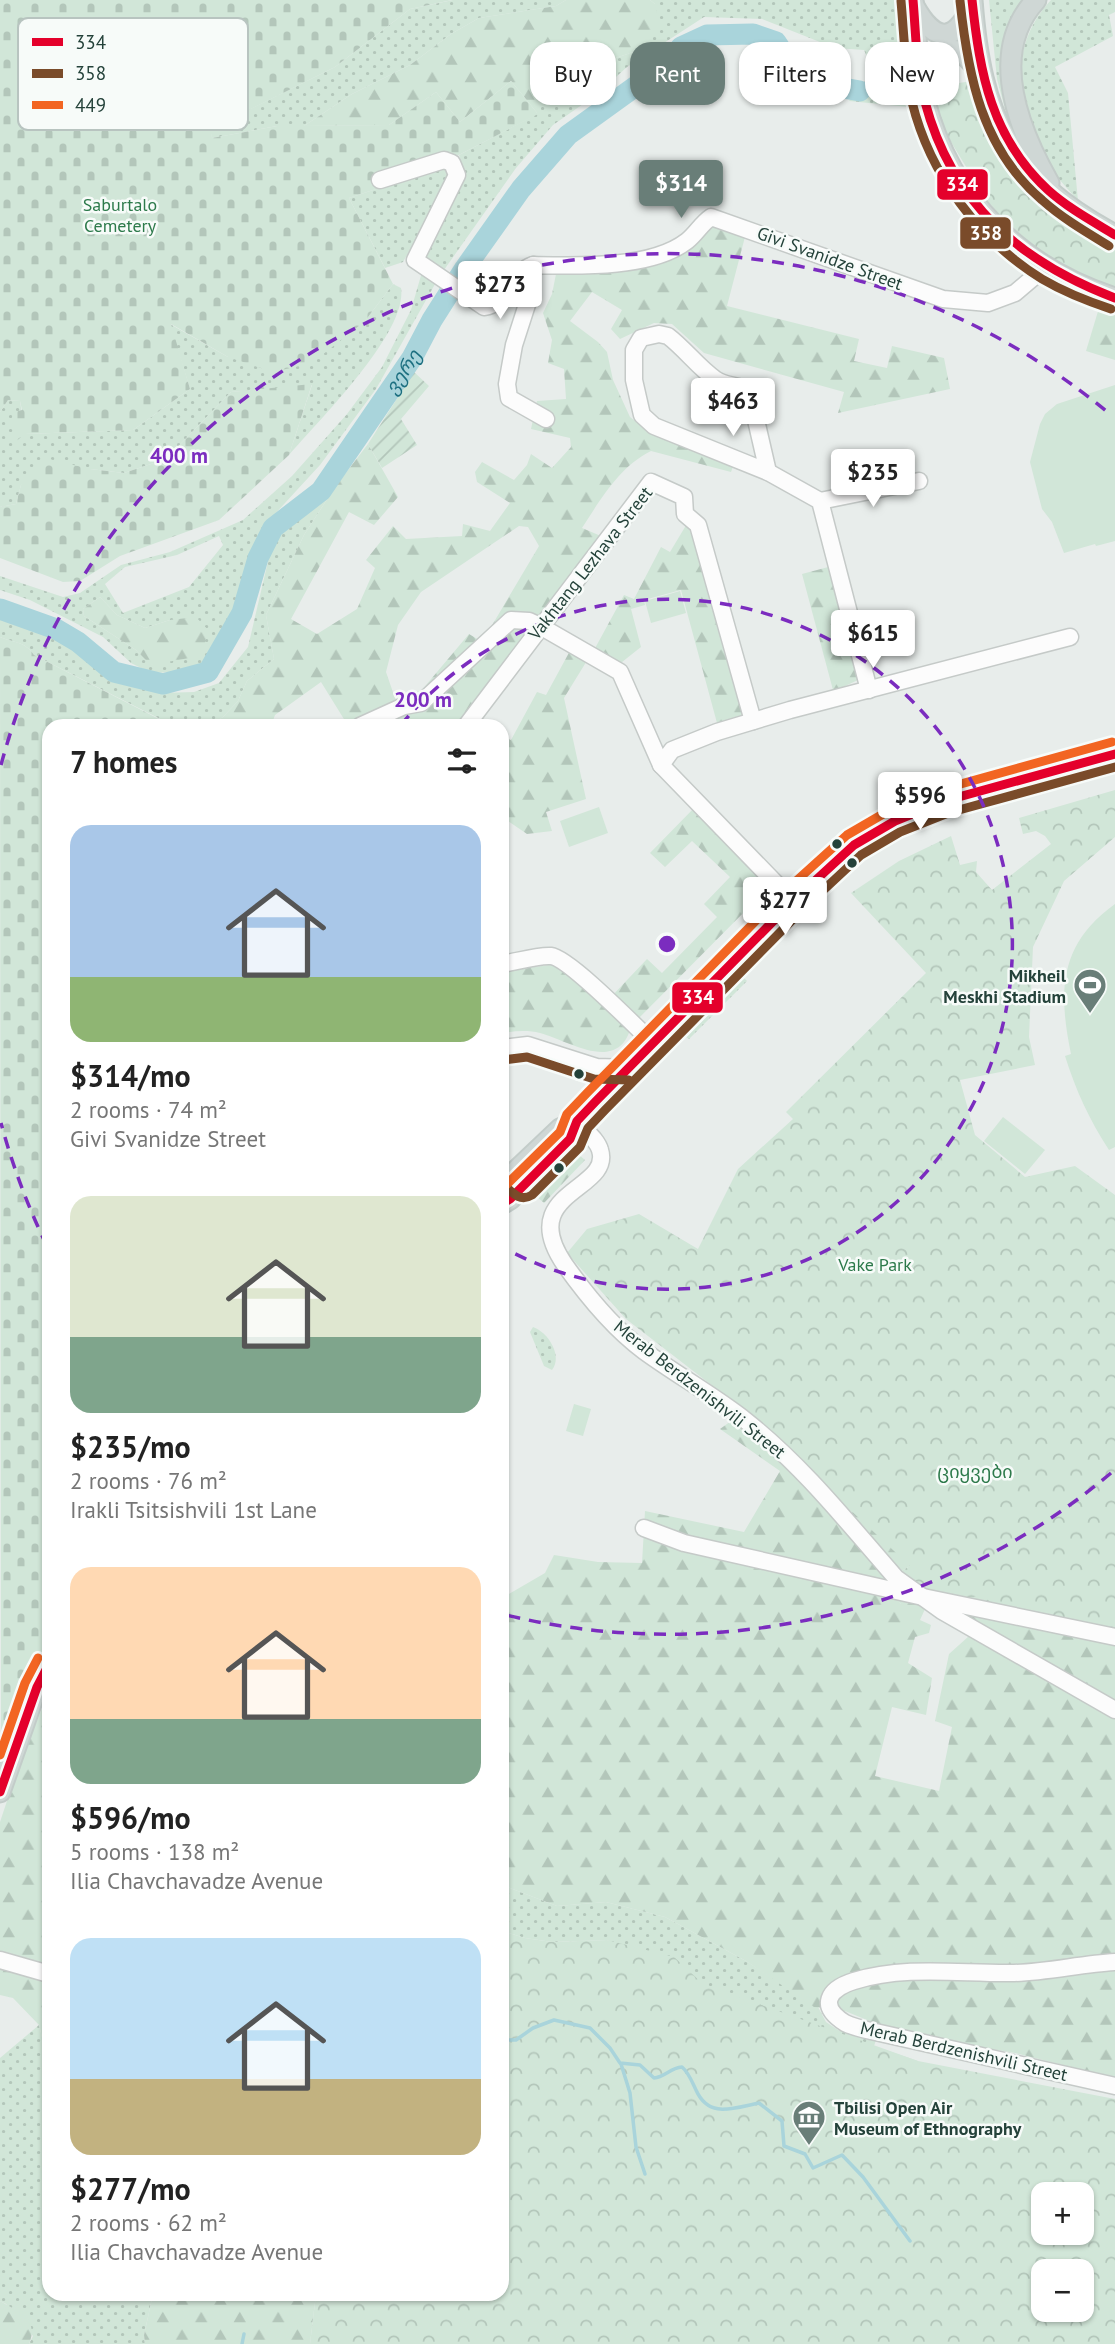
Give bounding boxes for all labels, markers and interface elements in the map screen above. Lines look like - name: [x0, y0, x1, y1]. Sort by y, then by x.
- legend: [18, 18, 248, 130]
- text: 334: [75, 30, 106, 54]
- chip: Buy: [530, 42, 616, 105]
- chip: Rent: [630, 42, 725, 105]
- chip: Filters: [739, 42, 851, 105]
- chip: New: [865, 42, 959, 105]
- text: 358: [75, 61, 106, 85]
- text: 449: [75, 93, 106, 117]
- pin: $314: [640, 160, 722, 220]
- text: $314: [655, 168, 707, 197]
- line badge: 334: [936, 168, 989, 201]
- text: 334: [946, 172, 978, 196]
- park label: Saburtalo Cemetery: [83, 193, 157, 237]
- line badge: 358: [959, 216, 1012, 250]
- street label: Givi Svanidze Street: [754, 221, 906, 295]
- text: 358: [970, 221, 1002, 245]
- pin: $273: [459, 262, 541, 321]
- text: $273: [474, 269, 526, 298]
- water label: ვერე: [379, 345, 427, 398]
- pin: $463: [692, 378, 774, 438]
- text: $463: [707, 386, 759, 415]
- text: 400 m: [150, 442, 208, 469]
- pin: $235: [832, 449, 914, 509]
- text: $235: [847, 457, 899, 486]
- street label: Vakhtang Lezhava Street: [522, 482, 657, 645]
- pin: $615: [832, 610, 914, 670]
- text: $615: [847, 618, 899, 647]
- text: 200 m: [394, 686, 452, 713]
- text: 7 homes: [70, 742, 178, 781]
- icon: filters: [443, 742, 481, 780]
- pin: $596: [879, 772, 961, 832]
- text: $596: [894, 780, 946, 809]
- unlabelled marker: [830, 837, 844, 851]
- unlabelled marker: [845, 856, 859, 870]
- icon: home: [213, 870, 339, 996]
- pin: $277: [744, 878, 826, 937]
- text: $277: [759, 885, 811, 914]
- centre of rings: [655, 932, 679, 956]
- place label: Mikheil Meskhi Stadium: [943, 964, 1067, 1008]
- sports icon: Mikheil Meskhi Stadium: [1071, 966, 1109, 1015]
- line badge: 334: [671, 981, 724, 1014]
- text: 334: [682, 985, 714, 1009]
- text: $314/mo: [70, 1056, 191, 1095]
- unlabelled marker: [572, 1067, 586, 1081]
- text: 2 rooms · 74 m²: [70, 1095, 227, 1124]
- text: Givi Svanidze Street: [70, 1124, 266, 1153]
- unlabelled marker: [552, 1161, 566, 1175]
- icon: home: [213, 1241, 339, 1367]
- park label: Vake Park: [837, 1253, 912, 1276]
- street label: Merab Berdzenishvili Street: [609, 1315, 791, 1463]
- text: $235/mo: [70, 1427, 191, 1466]
- park label: ციყვები: [937, 1460, 1013, 1483]
- text: 2 rooms · 76 m²: [70, 1466, 227, 1495]
- text: Irakli Tsitsishvili 1st Lane: [70, 1495, 317, 1524]
- icon: home: [213, 1612, 339, 1738]
- text: $596/mo: [70, 1798, 191, 1837]
- text: 5 rooms · 138 m²: [70, 1837, 239, 1866]
- text: Ilia Chavchavadze Avenue: [70, 1866, 323, 1895]
- icon: home: [213, 1983, 339, 2109]
- street label: Merab Berdzenishvili Street: [858, 2016, 1070, 2086]
- place label: Tbilisi Open Air Museum of Ethnography: [834, 2096, 1022, 2140]
- museum icon: Tbilisi Open Air Museum of Ethnography: [790, 2098, 828, 2147]
- text: $277/mo: [70, 2169, 191, 2208]
- map controls: [1031, 2182, 1094, 2322]
- button: +: [1031, 2182, 1094, 2245]
- text: 2 rooms · 62 m²: [70, 2208, 227, 2237]
- text: Ilia Chavchavadze Avenue: [70, 2237, 323, 2266]
- button: −: [1031, 2259, 1094, 2322]

